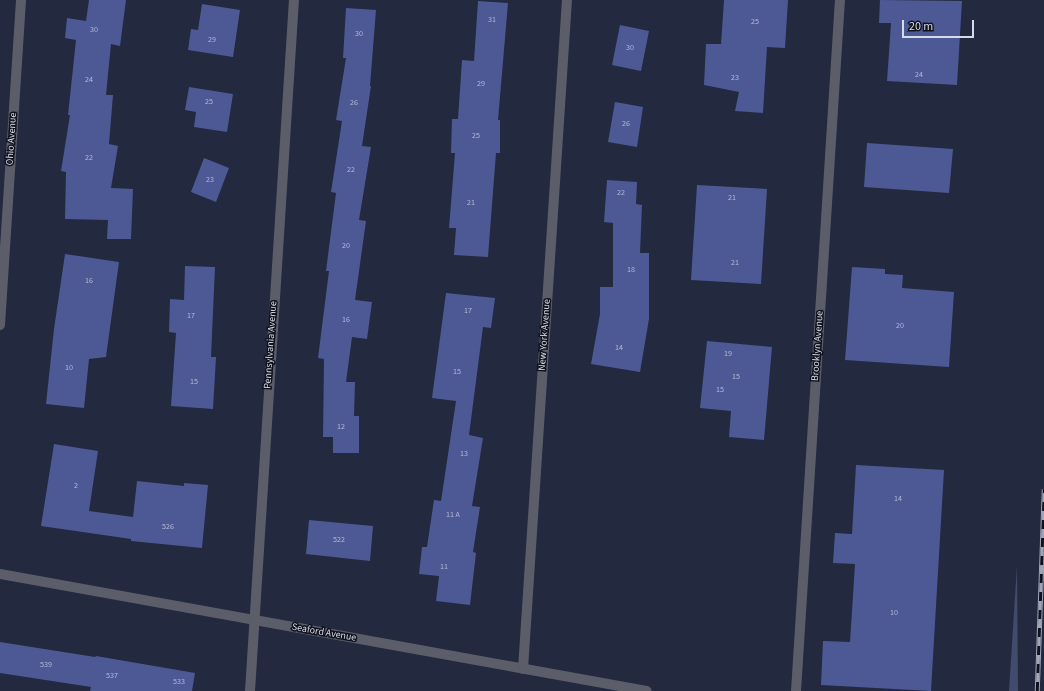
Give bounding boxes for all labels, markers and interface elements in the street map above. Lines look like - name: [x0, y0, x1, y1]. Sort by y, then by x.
- scale bar: [904, 12, 976, 38]
- house number: 31: [488, 15, 496, 25]
- house number: 25: [751, 17, 759, 27]
- text: 20 m: [909, 18, 933, 35]
- house number: 30: [90, 25, 98, 35]
- house number: 30: [355, 29, 363, 39]
- house number: 29: [208, 35, 216, 45]
- house number: 30: [626, 43, 634, 53]
- house number: 24: [915, 70, 923, 80]
- house number: 23: [731, 73, 739, 83]
- house number: 24: [85, 75, 93, 85]
- house number: 29: [477, 79, 485, 89]
- house number: 25: [205, 97, 213, 107]
- house number: 26: [350, 98, 358, 108]
- street label: Ohio Avenue: [4, 112, 20, 166]
- house number: 26: [622, 119, 630, 129]
- house number: 25: [472, 131, 480, 141]
- house number: 22: [85, 153, 93, 163]
- house number: 22: [347, 165, 355, 175]
- house number: 23: [206, 175, 214, 185]
- house number: 22: [617, 188, 625, 198]
- house number: 21: [728, 193, 736, 203]
- house number: 21: [467, 198, 475, 208]
- house number: 20: [342, 241, 350, 251]
- house number: 21: [731, 258, 739, 268]
- house number: 18: [627, 265, 635, 275]
- house number: 16: [85, 276, 93, 286]
- street label: New York Avenue: [537, 299, 553, 371]
- street label: Pennsylvania Avenue: [262, 301, 280, 389]
- house number: 17: [464, 306, 472, 316]
- street label: Brooklyn Avenue: [810, 310, 826, 382]
- house number: 17: [187, 311, 195, 321]
- house number: 16: [342, 315, 350, 325]
- house number: 20: [896, 321, 904, 331]
- house number: 14: [615, 343, 623, 353]
- house number: 19: [724, 349, 732, 359]
- house number: 10: [65, 363, 73, 373]
- house number: 15: [453, 367, 461, 377]
- house number: 15: [732, 372, 740, 382]
- house number: 15: [190, 377, 198, 387]
- house number: 15: [716, 385, 724, 395]
- house number: 12: [337, 422, 345, 432]
- house number: 13: [460, 449, 468, 459]
- house number: 2: [74, 481, 78, 491]
- house number: 14: [894, 494, 902, 504]
- house number: 11 A: [446, 510, 460, 520]
- house number: 526: [162, 522, 174, 532]
- house number: 522: [333, 535, 345, 545]
- house number: 11: [440, 562, 448, 572]
- house number: 10: [890, 608, 898, 618]
- street label: Seaford Avenue: [291, 621, 357, 645]
- house number: 539: [40, 660, 52, 670]
- house number: 537: [106, 671, 118, 681]
- house number: 533: [173, 677, 185, 687]

